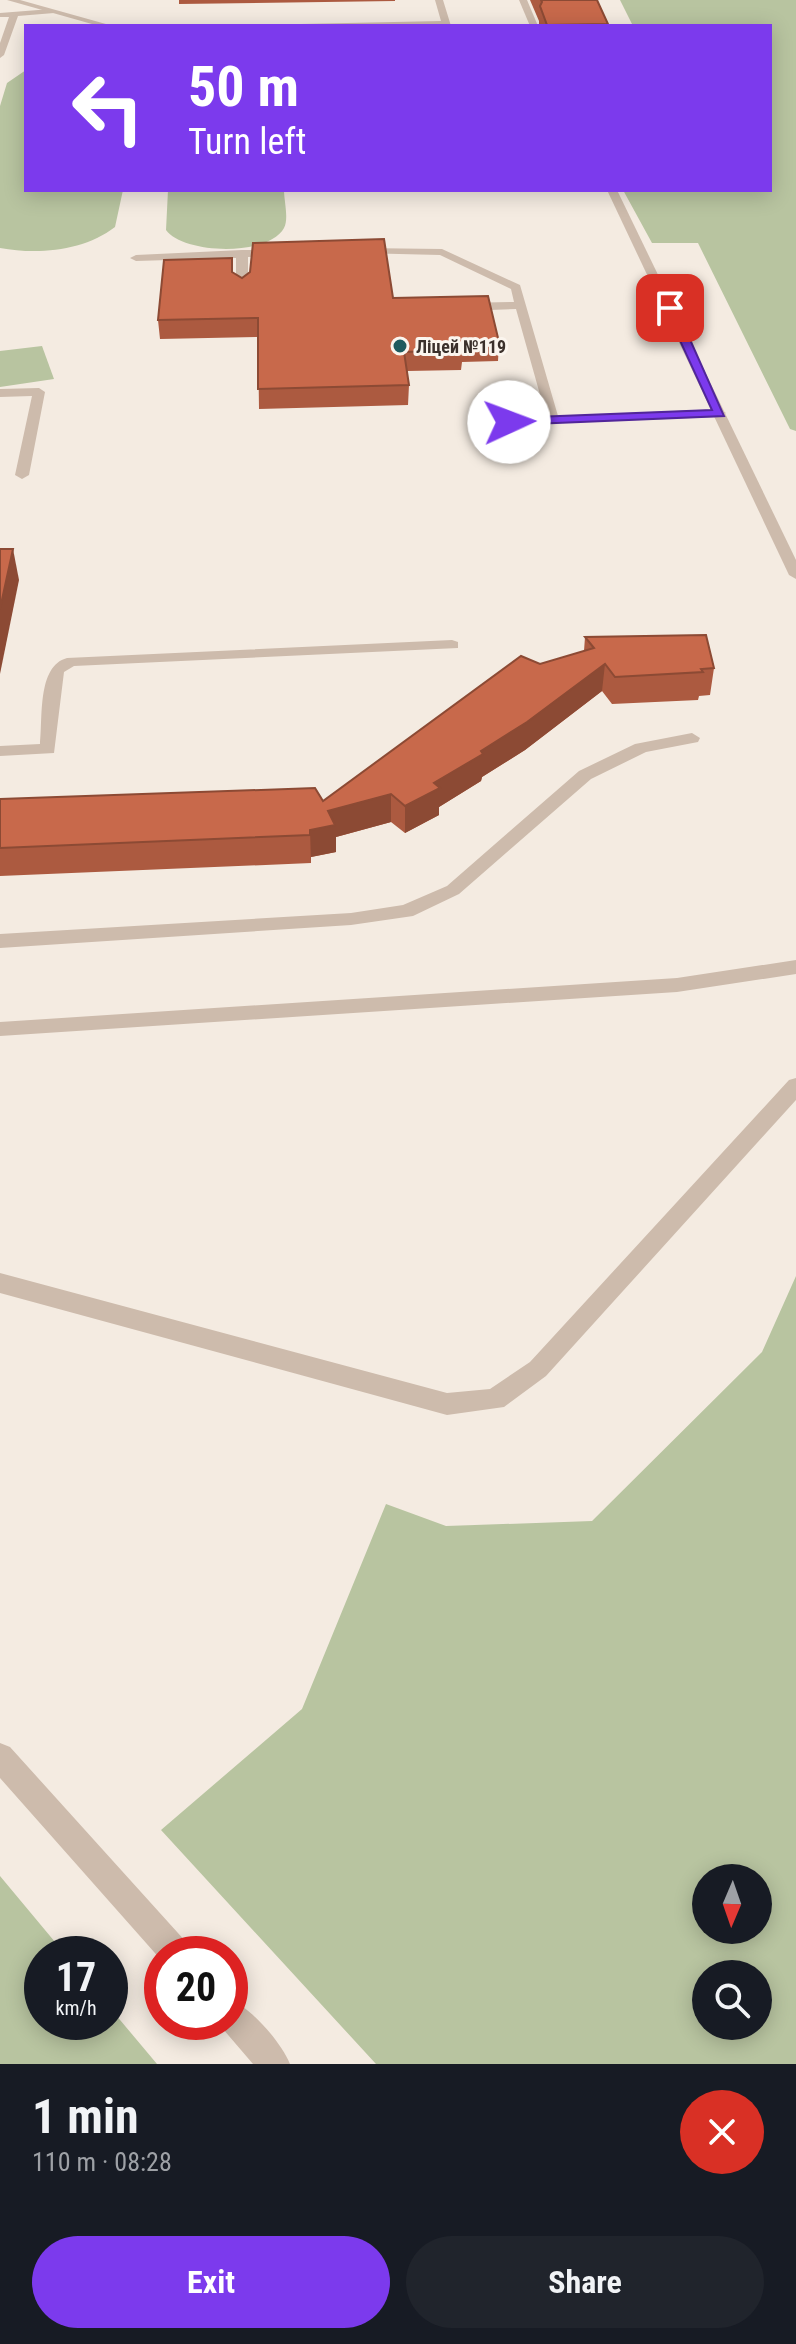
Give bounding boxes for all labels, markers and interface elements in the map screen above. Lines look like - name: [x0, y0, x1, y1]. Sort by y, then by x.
- text: 50 m: [188, 54, 299, 120]
- icon: left: [56, 56, 160, 160]
- text: Turn left: [188, 121, 306, 163]
- pin: [636, 274, 704, 342]
- icon: arrive: [648, 286, 692, 330]
- place label: Ліцей №119: [416, 336, 506, 357]
- marker: Ліцей №119: [391, 337, 409, 355]
- position arrow: [467, 380, 551, 464]
- north arrow: [692, 1864, 772, 1944]
- map controls: [692, 1864, 772, 2040]
- speed limit sign: 20: [144, 1936, 248, 2040]
- text: 17: [56, 1954, 96, 2001]
- button: search: [692, 1960, 772, 2040]
- text: km/h: [55, 1996, 97, 2020]
- text: 1 min: [32, 2088, 139, 2145]
- button: close: [680, 2090, 764, 2174]
- text: 110 m · 08:28: [32, 2147, 172, 2177]
- button: Exit: [32, 2236, 390, 2328]
- button: Share: [406, 2236, 764, 2328]

